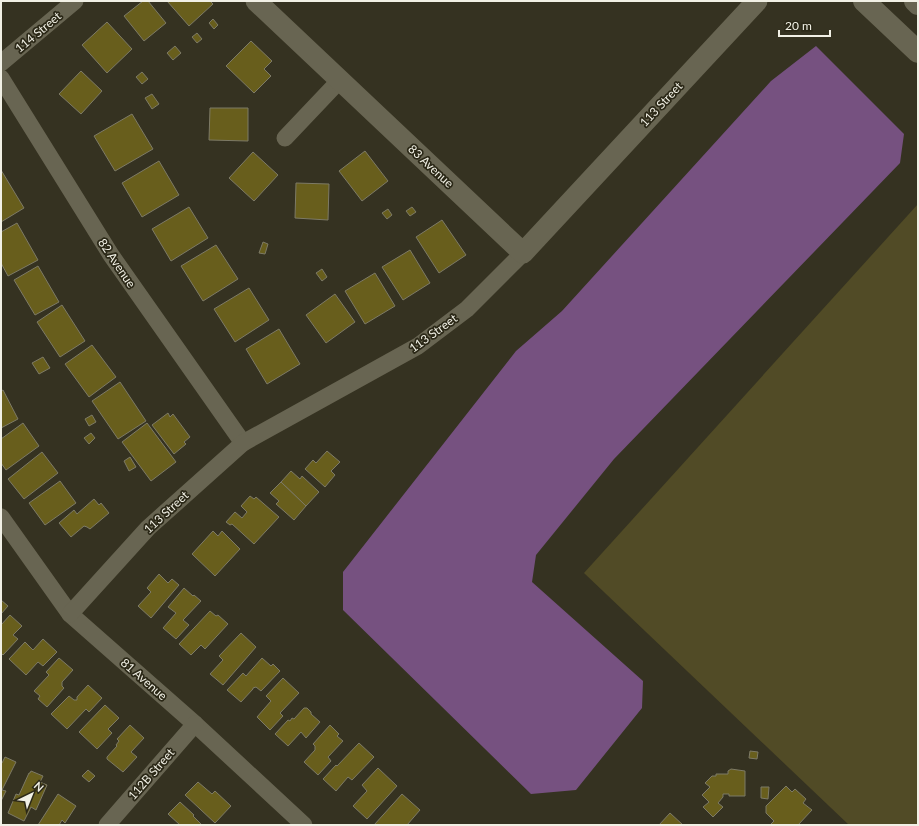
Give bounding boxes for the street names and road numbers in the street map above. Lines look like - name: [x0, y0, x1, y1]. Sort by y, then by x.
- street label: 114 Street: [12, 8, 65, 56]
- street label: 113 Street: [637, 78, 686, 129]
- street label: 83 Avenue: [405, 141, 457, 191]
- street label: 82 Avenue: [95, 235, 139, 291]
- street label: 113 Street: [406, 310, 460, 355]
- street label: 113 Street: [141, 487, 192, 536]
- street label: 81 Avenue: [118, 655, 170, 703]
- street label: 112B Street: [125, 745, 178, 803]

